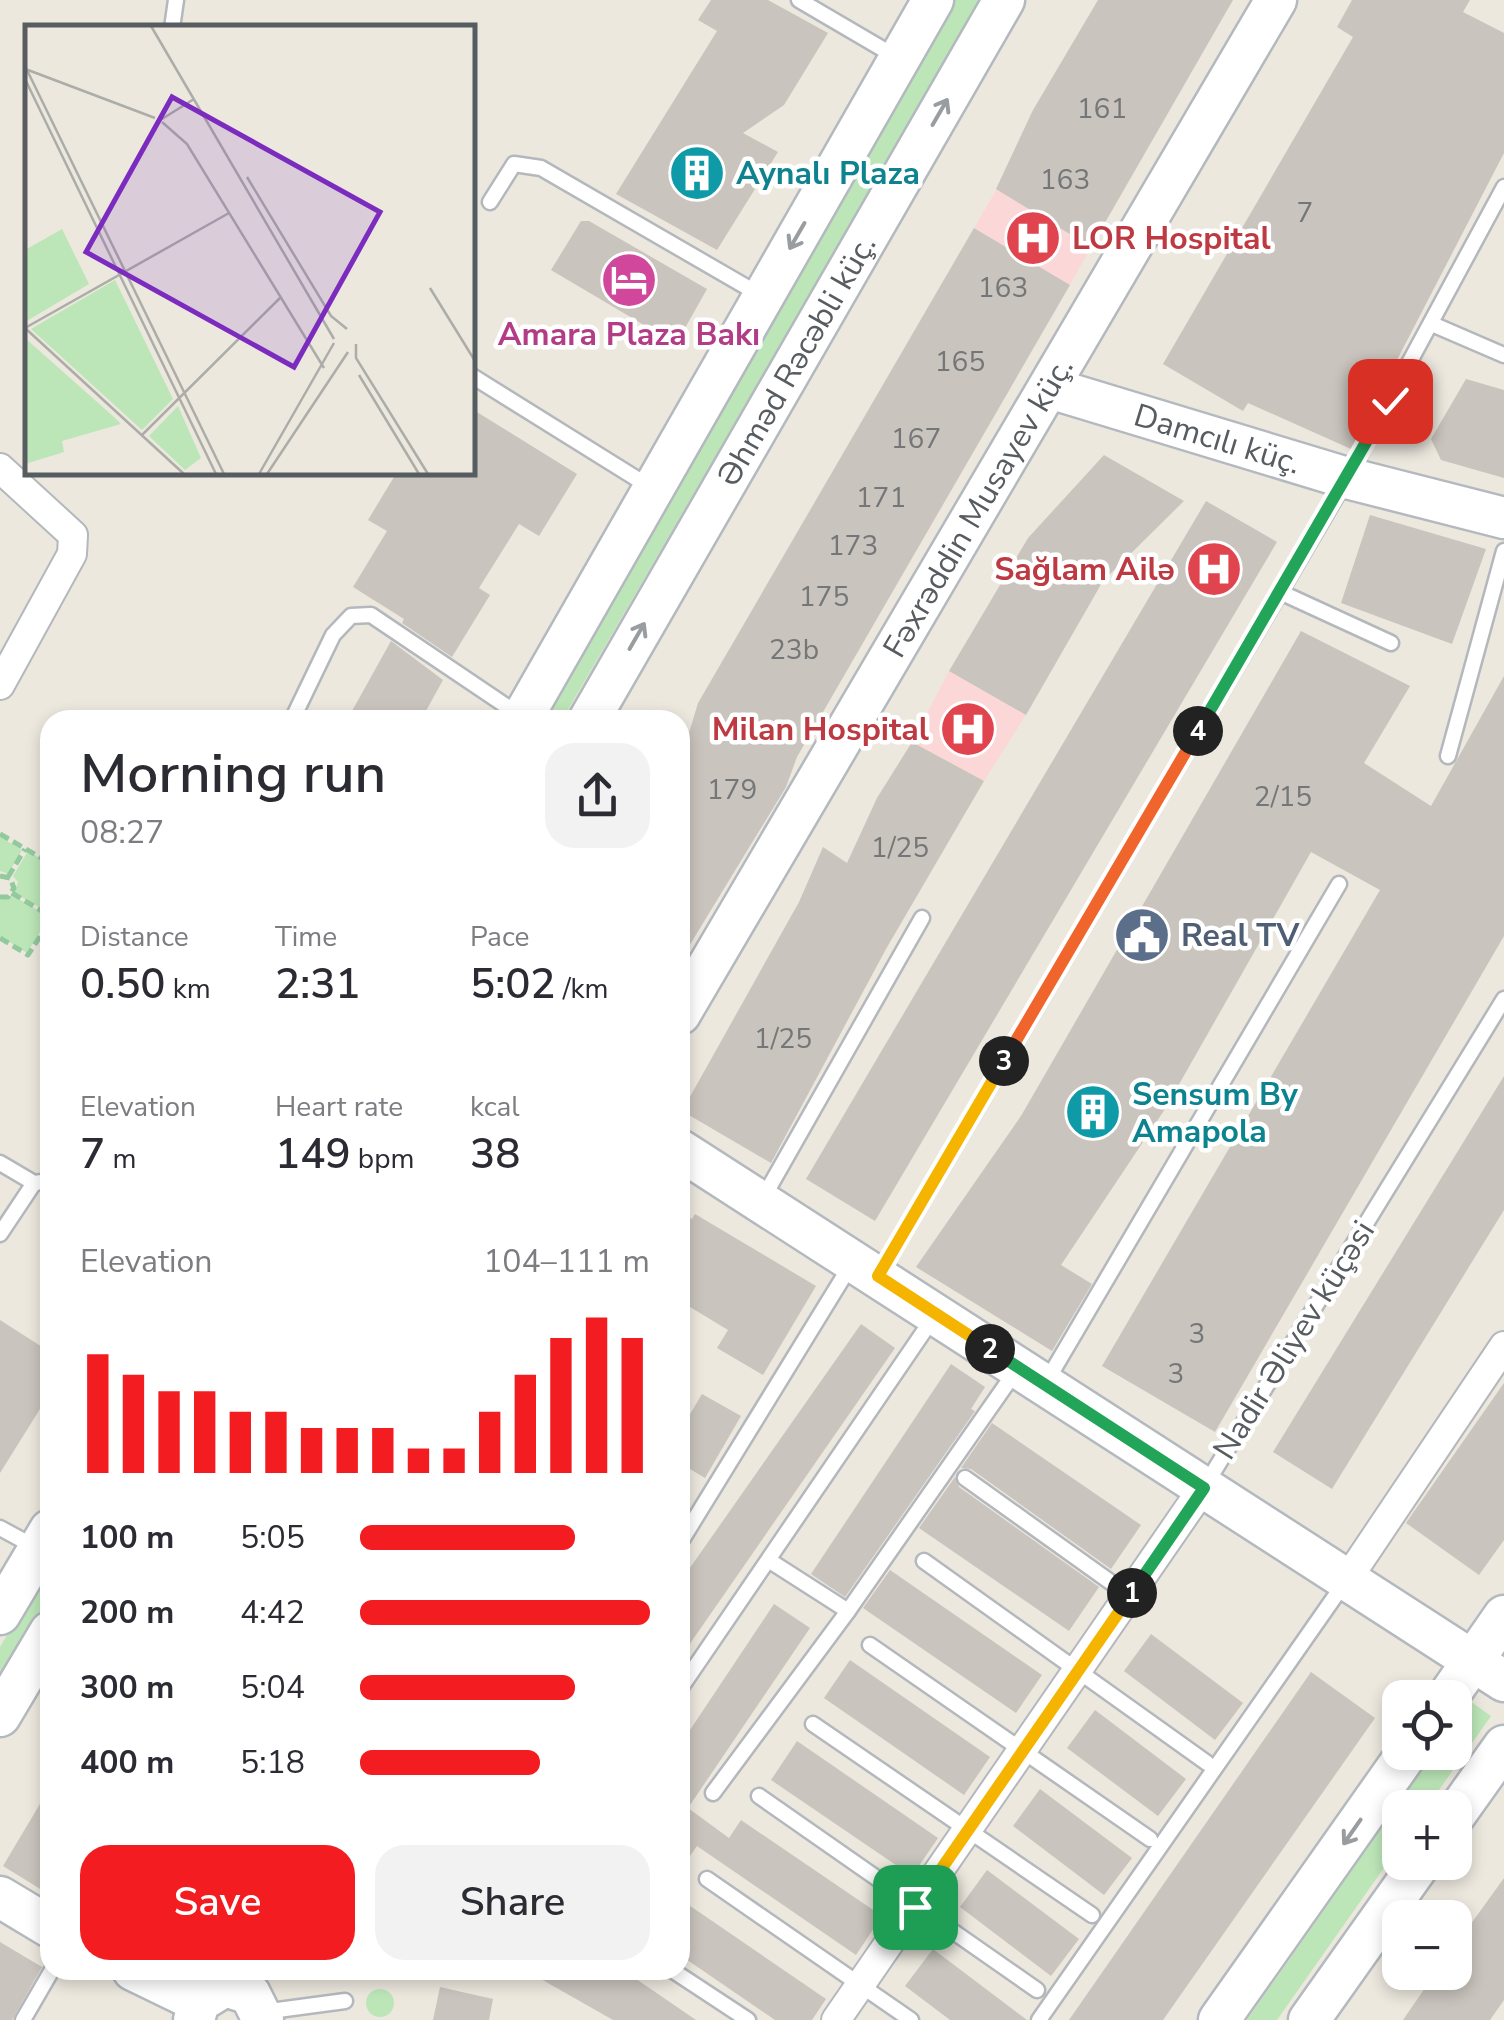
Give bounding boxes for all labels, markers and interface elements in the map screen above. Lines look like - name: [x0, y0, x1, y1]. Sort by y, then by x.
- inset map: [25, 25, 475, 475]
- house number: 161: [1077, 90, 1127, 128]
- one-way arrow: [930, 98, 950, 126]
- building icon: Aynalı Plaza: [667, 143, 727, 203]
- place label: Aynalı Plaza: [736, 152, 920, 195]
- house number: 163: [1040, 161, 1090, 199]
- house number: 7: [1297, 194, 1313, 232]
- hospital icon: LOR Hospital: [1003, 208, 1063, 268]
- place label: LOR Hospital: [1072, 217, 1271, 260]
- one-way arrow: [787, 221, 807, 250]
- street label: Əhməd Rəcəbli küç.: [707, 227, 886, 494]
- hotel icon: Amara Plaza Bakı: [599, 250, 659, 310]
- house number: 163: [978, 269, 1028, 307]
- place label: Amara Plaza Bakı: [498, 313, 760, 356]
- house number: 165: [935, 343, 985, 381]
- street label: Fəxrəddin Musayev küç.: [873, 349, 1083, 665]
- pin: [1348, 359, 1433, 444]
- icon: check: [1363, 374, 1418, 429]
- street label: Damcılı küç.: [1129, 393, 1306, 484]
- house number: 167: [891, 420, 941, 458]
- house number: 171: [856, 479, 906, 517]
- house number: 173: [828, 527, 878, 565]
- hospital icon: Sağlam Ailə: [1184, 539, 1244, 599]
- place label: Sağlam Ailə: [994, 548, 1175, 591]
- house number: 175: [799, 578, 849, 616]
- one-way arrow: [628, 621, 648, 651]
- house number: 23b: [769, 631, 819, 669]
- hospital icon: Milan Hospital: [938, 699, 998, 759]
- pin: 4: [1173, 706, 1223, 756]
- place label: Milan Hospital: [712, 708, 929, 751]
- text: 4: [1190, 712, 1206, 750]
- text: Morning run: [80, 736, 386, 811]
- button: share: [545, 743, 650, 848]
- house number: 179: [707, 771, 757, 809]
- house number: 2/15: [1254, 778, 1312, 816]
- text: 08:27: [80, 811, 164, 854]
- house number: 1/25: [871, 829, 929, 867]
- public building icon: Real TV: [1112, 905, 1172, 965]
- place label: Real TV: [1181, 914, 1301, 957]
- text: Distance: [80, 918, 189, 956]
- text: Time: [275, 918, 337, 956]
- text: Pace: [470, 918, 529, 956]
- text: 0.50: [80, 956, 166, 1013]
- text: 2:31: [275, 956, 361, 1013]
- text: 5:02: [470, 956, 556, 1013]
- text: km: [166, 970, 211, 1008]
- text: /km: [556, 970, 609, 1008]
- house number: 1/25: [754, 1020, 812, 1058]
- pin: 3: [979, 1036, 1029, 1086]
- text: 3: [996, 1042, 1012, 1080]
- place label: Sensum By Amapola: [1132, 1073, 1299, 1153]
- building icon: Sensum By Amapola: [1063, 1082, 1123, 1142]
- text: Elevation: [80, 1088, 196, 1126]
- text: Heart rate: [275, 1088, 403, 1126]
- text: kcal: [470, 1088, 520, 1126]
- text: 7: [80, 1126, 105, 1183]
- text: 149: [275, 1126, 351, 1183]
- text: 38: [470, 1126, 520, 1183]
- text: m: [105, 1140, 136, 1178]
- text: bpm: [351, 1140, 414, 1178]
- street label: Nadir Əliyev küçəsi: [1203, 1212, 1385, 1468]
- text: Elevation: [80, 1240, 213, 1283]
- text: 104–111 m: [483, 1240, 650, 1283]
- house number: 3: [1189, 1315, 1205, 1353]
- pin: 2: [965, 1324, 1015, 1374]
- text: 2: [982, 1330, 998, 1368]
- house number: 3: [1168, 1355, 1184, 1393]
- text: 100 m: [80, 1516, 174, 1559]
- text: 5:05: [240, 1516, 305, 1559]
- pin: 1: [1107, 1568, 1157, 1618]
- text: 1: [1124, 1574, 1140, 1612]
- text: 200 m: [80, 1591, 174, 1634]
- text: 4:42: [240, 1591, 305, 1634]
- text: 300 m: [80, 1666, 174, 1709]
- text: 5:04: [240, 1666, 305, 1709]
- map controls: [1382, 1680, 1472, 1990]
- button: locate: [1382, 1680, 1472, 1770]
- text: 400 m: [80, 1741, 174, 1784]
- text: 5:18: [240, 1741, 305, 1784]
- button: +: [1382, 1790, 1472, 1880]
- one-way arrow: [1342, 1818, 1363, 1845]
- button: Save: [80, 1845, 355, 1960]
- button: Share: [375, 1845, 650, 1960]
- pin: [873, 1865, 958, 1950]
- icon: arrive: [888, 1880, 943, 1935]
- button: −: [1382, 1900, 1472, 1990]

